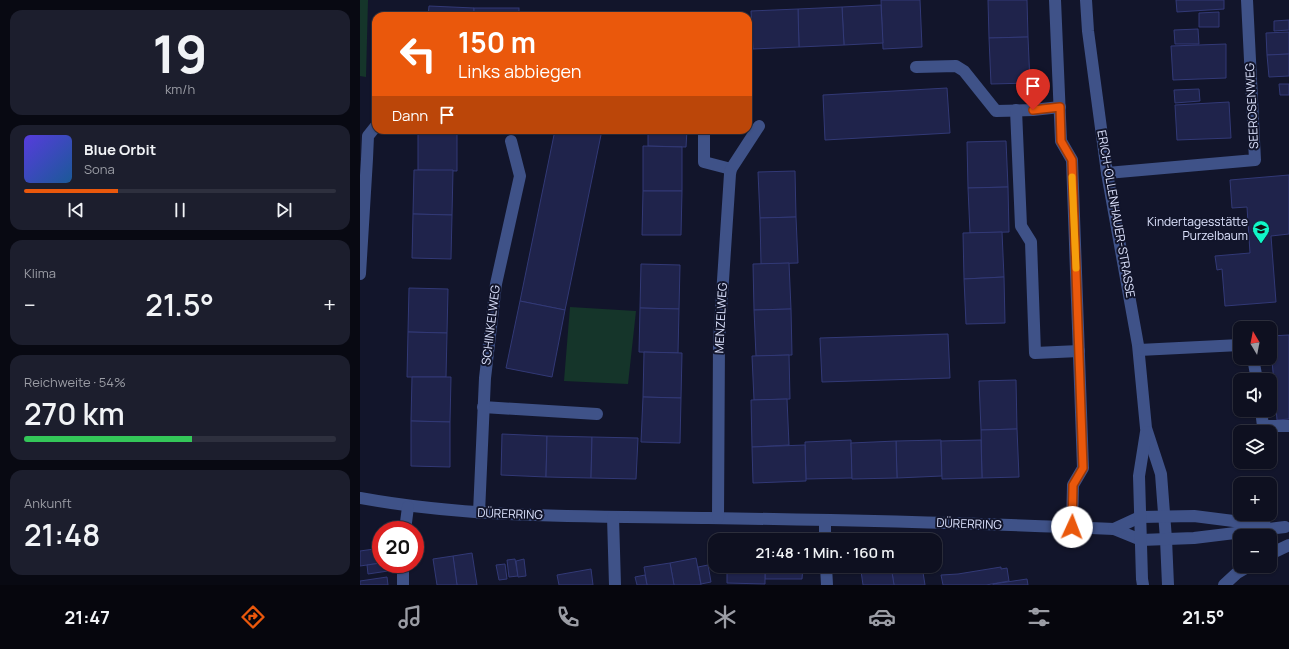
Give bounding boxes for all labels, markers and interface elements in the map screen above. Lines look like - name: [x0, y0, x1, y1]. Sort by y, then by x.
- text: 19: [152, 18, 208, 89]
- text: 150 m: [458, 23, 536, 61]
- icon: left: [392, 28, 444, 80]
- text: Links abbiegen: [458, 59, 582, 83]
- street label: SEEROSENWEG: [1241, 62, 1262, 149]
- pin: [1016, 69, 1050, 110]
- icon: arrive: [1022, 75, 1044, 97]
- text: km/h: [165, 80, 195, 98]
- icon: arrive: [436, 104, 458, 126]
- text: Dann: [392, 105, 428, 126]
- street label: ERICH-OLLENHAUER-STRASSE: [1093, 129, 1140, 299]
- text: Blue Orbit: [84, 139, 156, 160]
- text: Sona: [84, 160, 115, 178]
- icon: previous: [65, 199, 87, 221]
- icon: pause: [169, 199, 191, 221]
- icon: next: [273, 199, 295, 221]
- place label: Kindertagesstätte Purzelbaum: [1147, 213, 1248, 244]
- school or university icon: Kindertagesstätte Purzelbaum: [1251, 219, 1271, 244]
- text: Klima: [24, 264, 56, 282]
- street label: MENZELWEG: [710, 282, 731, 354]
- street label: SCHINKELWEG: [477, 283, 504, 366]
- text: 21.5°: [145, 284, 214, 325]
- text: −: [24, 290, 36, 320]
- text: +: [323, 290, 336, 320]
- north arrow: [1233, 321, 1277, 365]
- map controls: [1233, 321, 1277, 573]
- text: Reichweite · 54%: [24, 373, 126, 391]
- button: sound: [1233, 373, 1277, 417]
- text: 270 km: [24, 393, 125, 434]
- button: layers: [1233, 425, 1277, 469]
- button: +: [1233, 477, 1277, 521]
- text: Ankunft: [24, 494, 72, 512]
- street label: DÜRERRING: [477, 504, 544, 523]
- position arrow: [1051, 506, 1093, 548]
- text: 21:48: [24, 514, 100, 555]
- street label: DÜRERRING: [936, 514, 1003, 533]
- speed limit sign: 20: [372, 521, 424, 573]
- button: −: [1233, 529, 1277, 573]
- text: 21:48 · 1 Min. · 160 m: [756, 542, 894, 563]
- icon: directions: [239, 603, 267, 631]
- icon: music: [396, 603, 424, 631]
- icon: phone: [554, 603, 582, 631]
- icon: climate: [711, 603, 739, 631]
- icon: car: [868, 603, 896, 631]
- icon: filters: [1025, 603, 1053, 631]
- text: 21:47: [65, 605, 110, 629]
- text: 21.5°: [1182, 605, 1224, 629]

